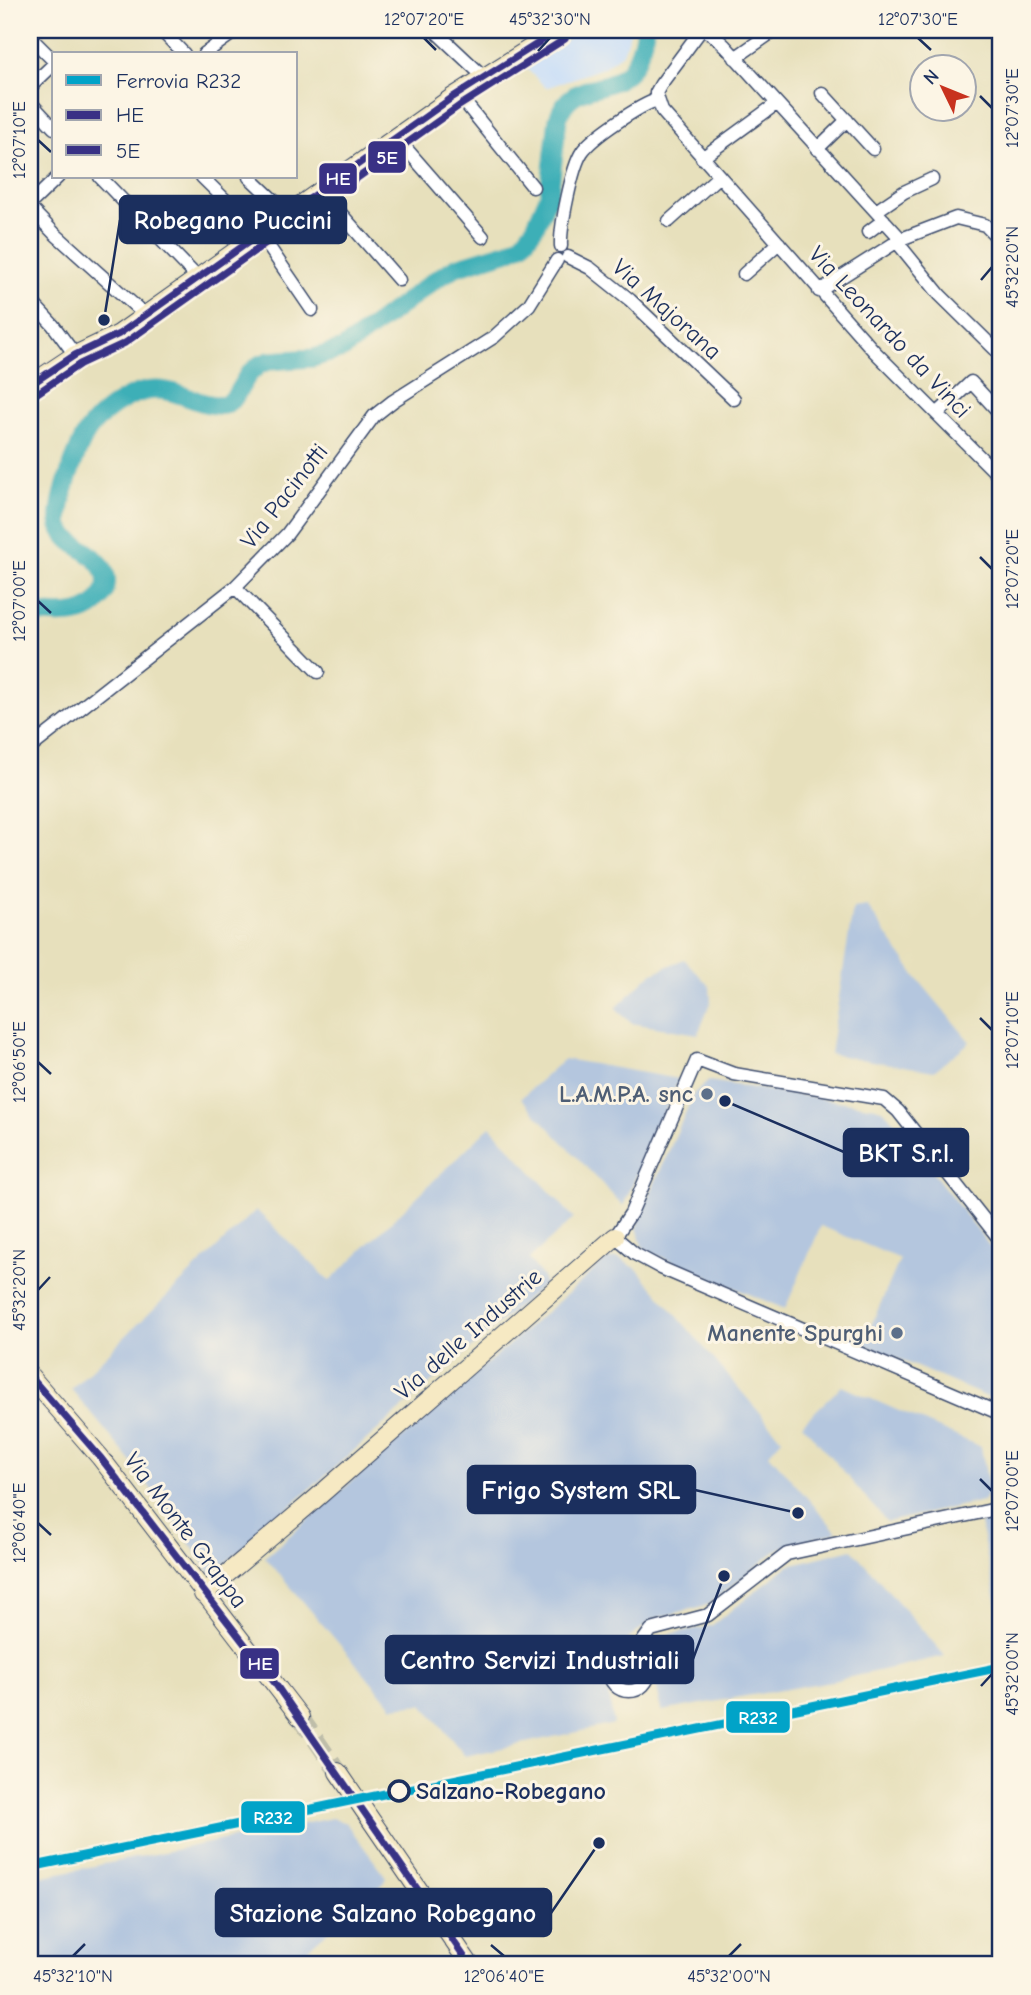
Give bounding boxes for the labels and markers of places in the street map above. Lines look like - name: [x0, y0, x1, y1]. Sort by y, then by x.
- callout: Robegano Puccini: [120, 196, 346, 243]
- place label: L.A.M.P.A. snc: [559, 1080, 693, 1108]
- marker: L.A.M.P.A. snc: [699, 1086, 715, 1102]
- callout: BKT S.r.l.: [844, 1129, 968, 1176]
- place label: Manente Spurghi: [707, 1319, 883, 1347]
- marker: Manente Spurghi: [889, 1325, 905, 1341]
- callout: Frigo System SRL: [468, 1466, 695, 1513]
- callout: Centro Servizi Industriali: [386, 1636, 693, 1683]
- place label: Salzano-Robegano: [416, 1777, 606, 1805]
- marker: Salzano-Robegano: [388, 1780, 410, 1802]
- callout: Stazione Salzano Robegano: [216, 1889, 551, 1936]

